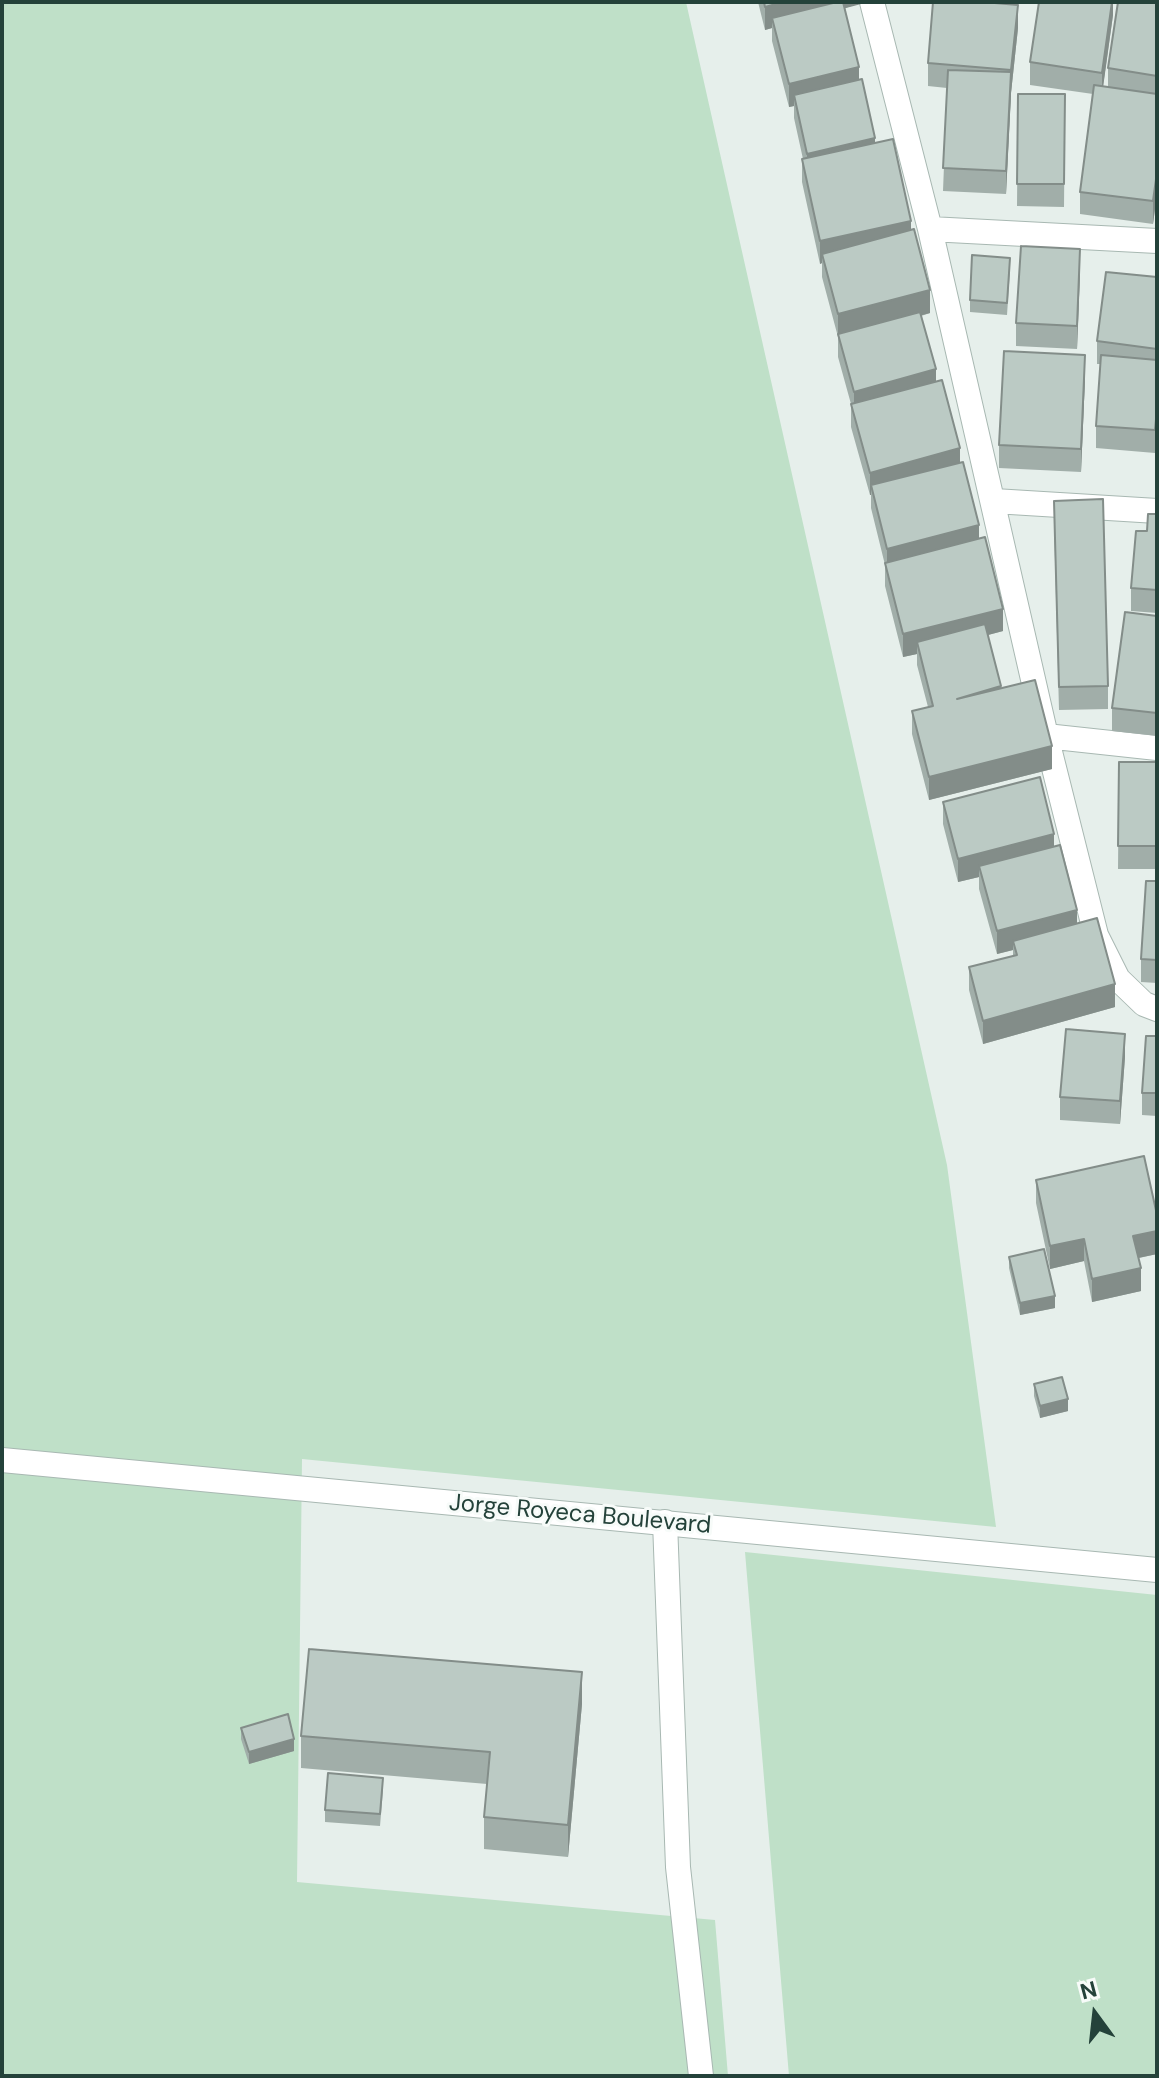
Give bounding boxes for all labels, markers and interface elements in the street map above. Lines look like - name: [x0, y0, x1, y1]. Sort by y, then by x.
- street label: Jorge Royeca Boulevard: [448, 1489, 712, 1541]
- north arrow: [1055, 1974, 1135, 2054]
- text: N: [1077, 1974, 1100, 2006]

